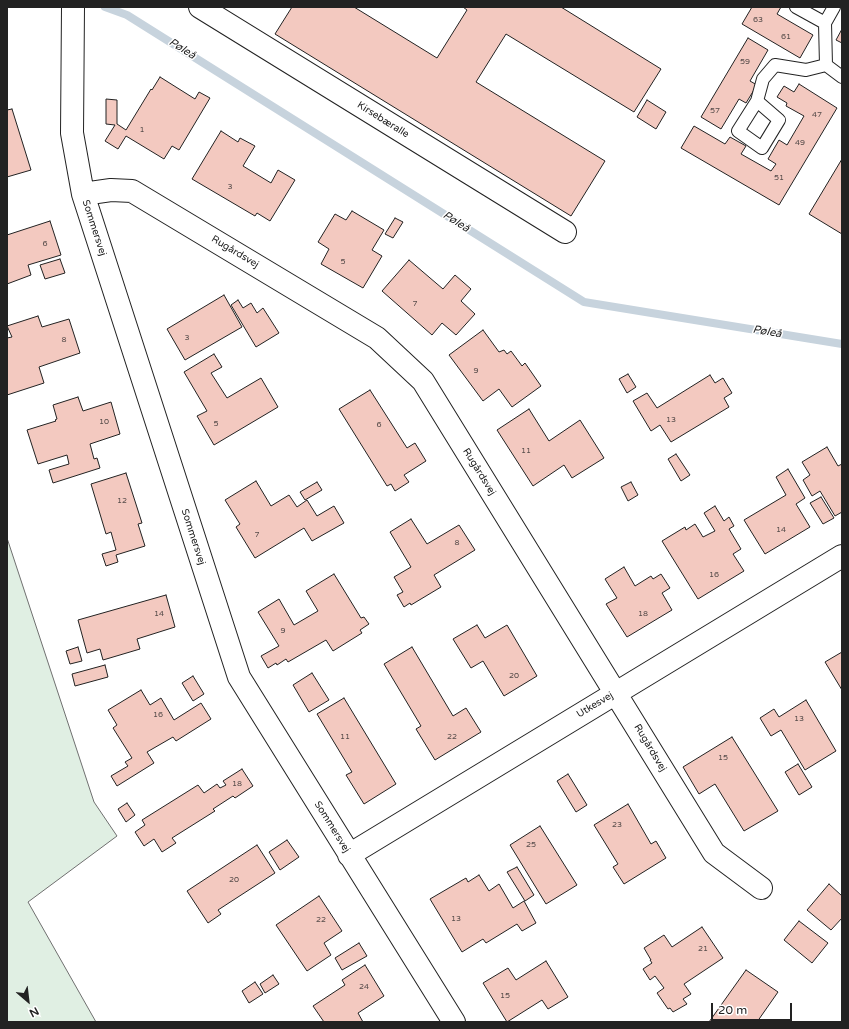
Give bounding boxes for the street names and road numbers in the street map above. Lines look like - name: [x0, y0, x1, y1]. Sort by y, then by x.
- street label: Kirsebæralle: [355, 99, 411, 141]
- street label: Sommersvej: [79, 198, 109, 258]
- street label: Rugårdsvej: [209, 233, 261, 271]
- street label: Rugårdsvej: [460, 446, 498, 498]
- street label: Sommersvej: [178, 507, 208, 567]
- street label: Utkesvej: [575, 689, 615, 721]
- street label: Rugårdsvej: [631, 722, 669, 774]
- street label: Sommersvej: [311, 799, 353, 855]

